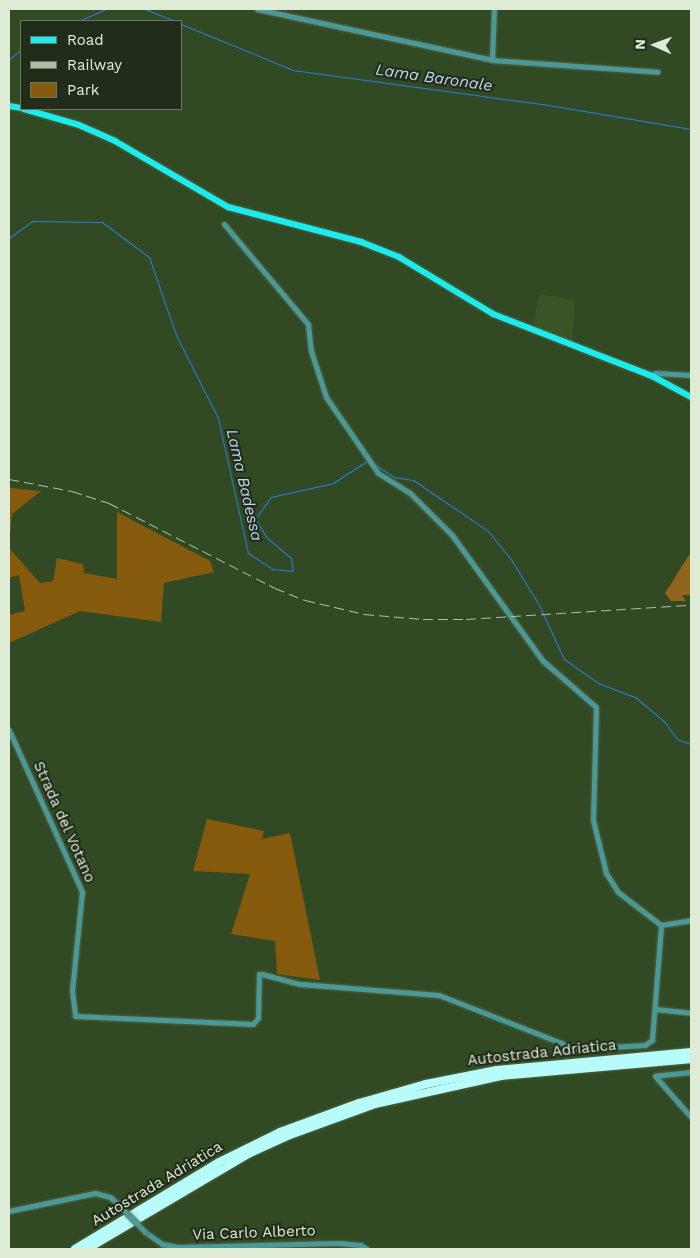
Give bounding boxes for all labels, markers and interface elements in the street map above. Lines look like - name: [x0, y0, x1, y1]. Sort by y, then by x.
- legend: [20, 20, 182, 110]
- north arrow: [630, 20, 680, 70]
- text: Road: [67, 31, 104, 49]
- text: N: [632, 39, 648, 50]
- text: Railway: [67, 56, 122, 74]
- water label: Lama Baronale: [374, 60, 494, 96]
- text: Park: [67, 81, 99, 99]
- water label: Lama Badessa: [222, 427, 266, 543]
- street label: Strada del Votano: [29, 758, 99, 886]
- street label: Autostrada Adriatica: [466, 1036, 618, 1070]
- street label: Autostrada Adriatica: [88, 1138, 226, 1230]
- street label: Via Carlo Alberto: [192, 1222, 316, 1244]

